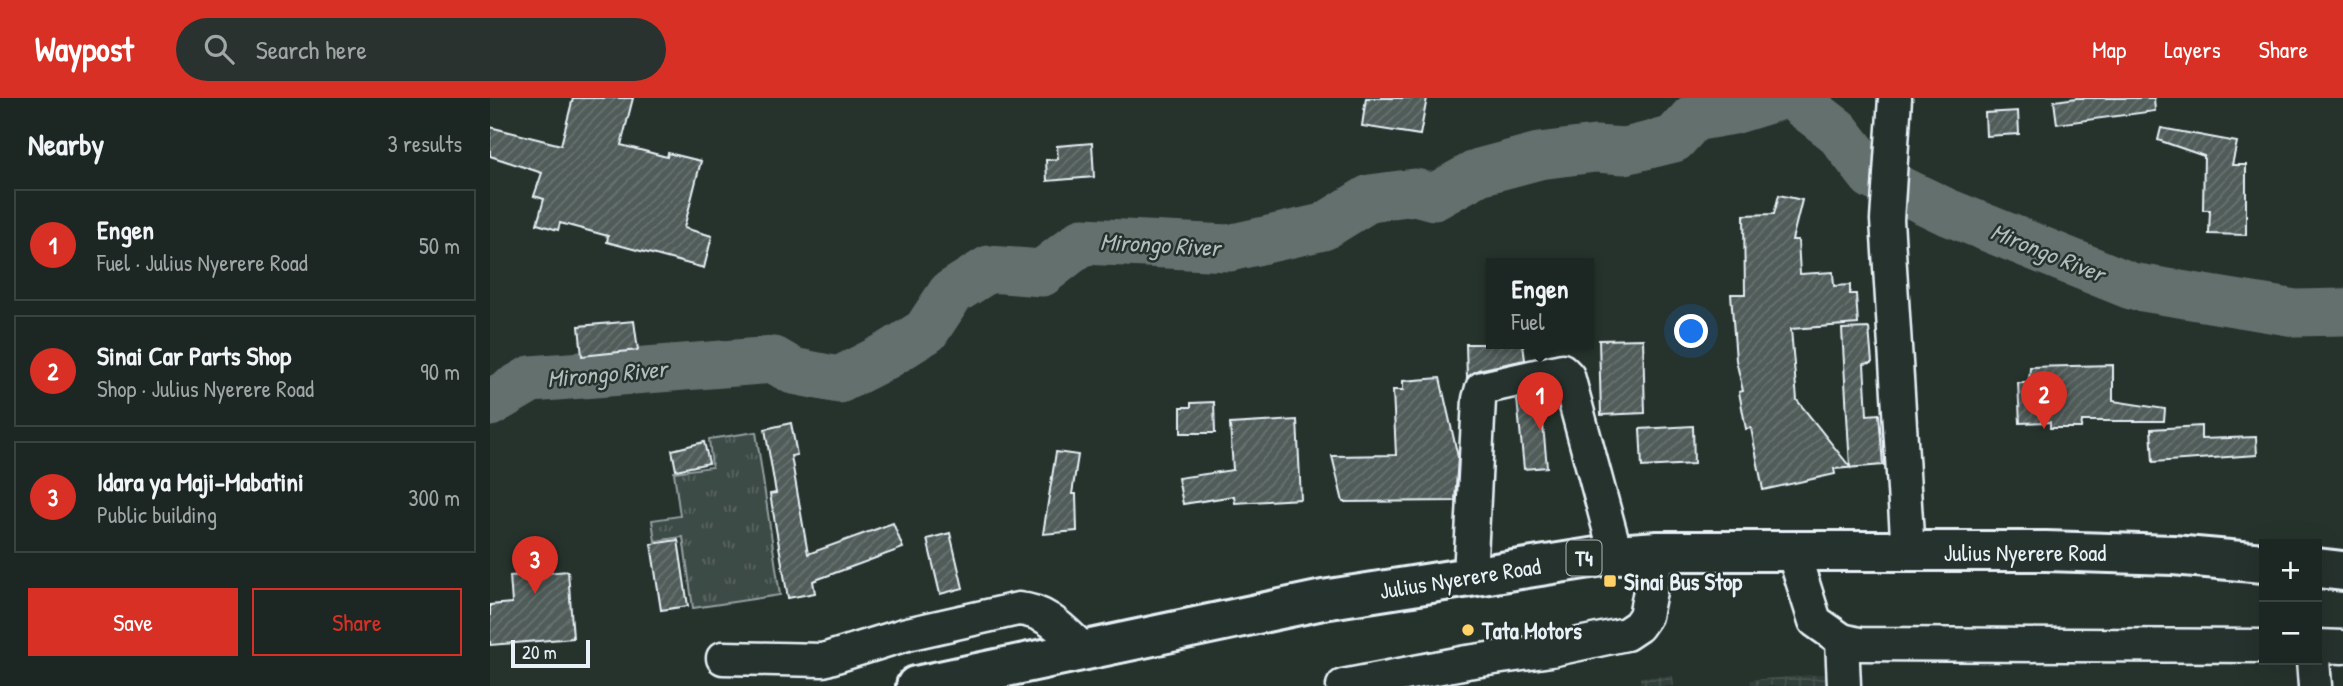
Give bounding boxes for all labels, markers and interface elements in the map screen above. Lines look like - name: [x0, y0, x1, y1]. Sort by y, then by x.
- search box: [176, 18, 666, 81]
- text: Waypost: [35, 27, 134, 71]
- icon: search: [200, 30, 238, 68]
- text: Search here: [256, 32, 367, 67]
- text: Map: [2092, 33, 2126, 65]
- text: Layers: [2164, 33, 2221, 65]
- text: Share: [2259, 33, 2308, 65]
- text: Nearby: [28, 124, 104, 164]
- text: 3 results: [387, 128, 462, 159]
- text: Engen: [97, 212, 154, 247]
- water label: Mirongo River: [1986, 215, 2112, 291]
- water label: Mirongo River: [1099, 225, 1223, 264]
- text: 1: [49, 230, 57, 261]
- text: 50 m: [419, 230, 460, 261]
- text: Fuel · Julius Nyerere Road: [97, 247, 308, 278]
- popup: [1486, 258, 1594, 349]
- text: Engen: [1512, 271, 1568, 306]
- text: Fuel: [1512, 306, 1545, 337]
- your location: [1674, 314, 1708, 348]
- text: Sinai Car Parts Shop: [97, 338, 291, 373]
- water label: Mirongo River: [546, 352, 671, 395]
- text: 2: [48, 356, 58, 387]
- text: 90 m: [420, 356, 460, 387]
- pin: 2: [2021, 371, 2067, 429]
- pin: 1: [1517, 372, 1563, 430]
- text: Shop · Julius Nyerere Road: [97, 373, 314, 404]
- text: Idara ya Maji-Mabatini: [97, 464, 304, 499]
- text: 3: [48, 482, 58, 513]
- text: 300 m: [408, 482, 460, 513]
- text: Public building: [97, 499, 217, 530]
- pin: 3: [512, 536, 558, 594]
- street label: Julius Nyerere Road: [1944, 537, 2106, 568]
- map controls: [2259, 539, 2322, 665]
- button: +: [2259, 539, 2322, 602]
- road number: T4: [1566, 540, 1602, 575]
- street label: Julius Nyerere Road: [1377, 550, 1543, 606]
- place label: Sinai Bus Stop: [1624, 566, 1742, 598]
- marker: Sinai Bus Stop: [1602, 573, 1618, 589]
- button: Save: [28, 588, 238, 656]
- button: Share: [252, 588, 462, 656]
- button: −: [2259, 602, 2322, 665]
- place label: Tata Motors: [1481, 615, 1582, 646]
- marker: Tata Motors: [1460, 622, 1476, 638]
- scale bar: [511, 637, 590, 669]
- text: 20 m: [522, 639, 557, 665]

